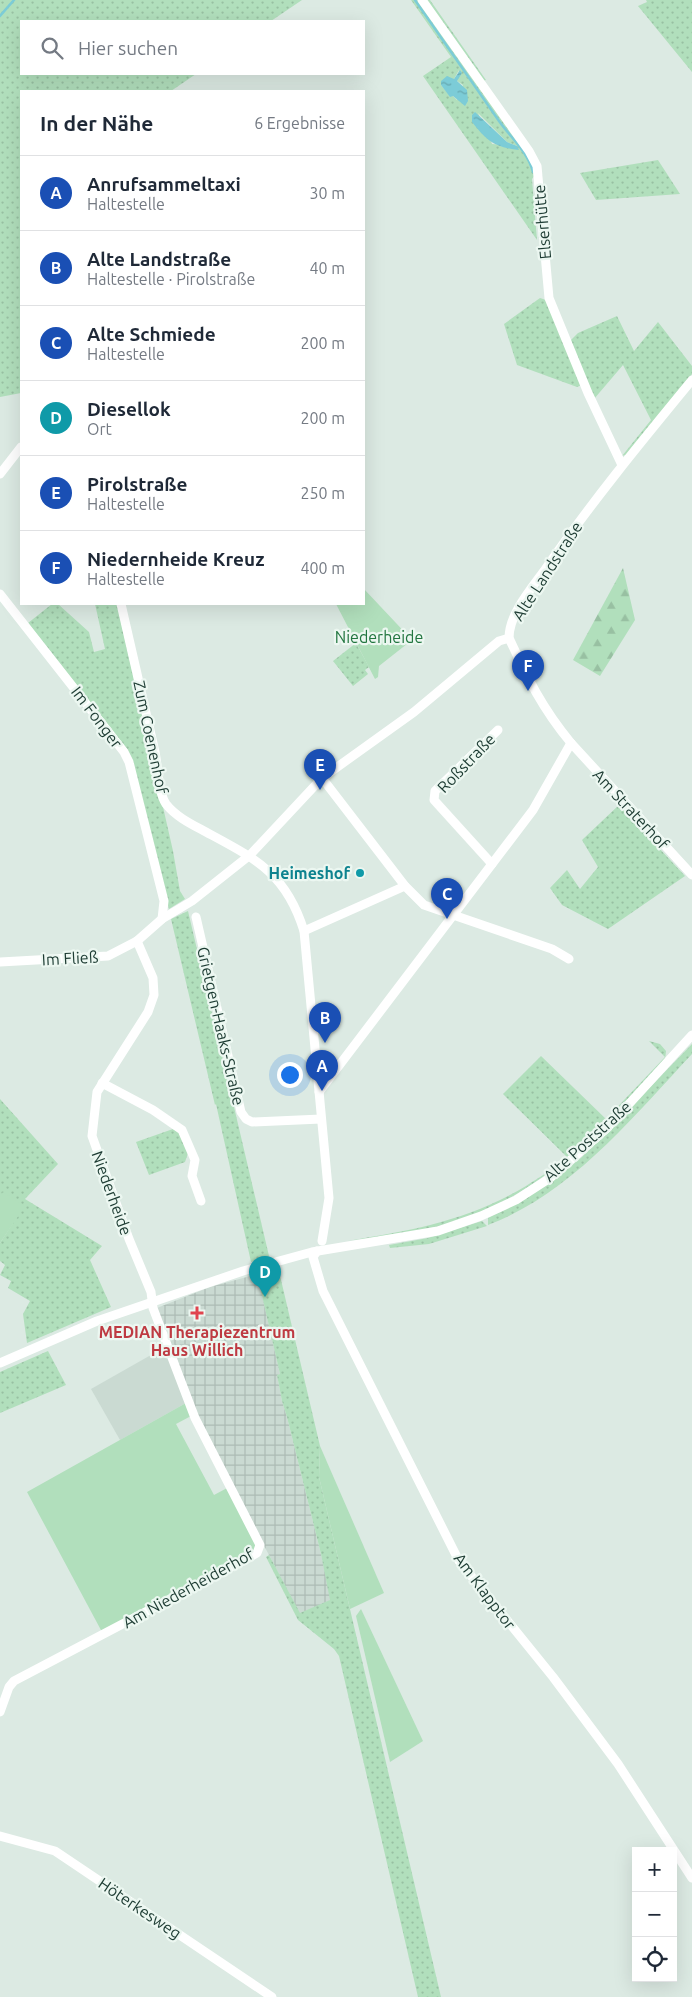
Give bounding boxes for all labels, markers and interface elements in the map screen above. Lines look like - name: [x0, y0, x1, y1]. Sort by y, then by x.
- search box: [20, 20, 365, 75]
- icon: search: [38, 34, 66, 62]
- text: Hier suchen: [78, 37, 178, 59]
- text: In der Nähe: [40, 111, 153, 135]
- text: 6 Ergebnisse: [254, 114, 345, 132]
- text: Anrufsammeltaxi: [87, 173, 241, 195]
- text: A: [50, 184, 62, 202]
- text: 30 m: [309, 184, 345, 202]
- street label: Elserhütte: [530, 184, 554, 260]
- text: Haltestelle: [87, 195, 165, 213]
- text: Alte Landstraße: [87, 248, 231, 270]
- text: B: [51, 259, 61, 277]
- text: 40 m: [309, 259, 345, 277]
- text: Haltestelle · Pirolstraße: [87, 270, 255, 288]
- text: Alte Schmiede: [87, 323, 216, 345]
- text: C: [51, 334, 61, 352]
- text: 200 m: [300, 334, 345, 352]
- text: Haltestelle: [87, 345, 165, 363]
- text: Diesellok: [87, 398, 171, 420]
- text: D: [50, 409, 62, 427]
- text: 200 m: [300, 409, 345, 427]
- text: Ort: [87, 420, 112, 438]
- text: Pirolstraße: [87, 473, 188, 495]
- text: E: [51, 484, 61, 502]
- text: 250 m: [300, 484, 345, 502]
- text: Haltestelle: [87, 495, 165, 513]
- street label: Alte Landstraße: [508, 518, 586, 624]
- text: Niedernheide Kreuz: [87, 548, 264, 570]
- text: F: [52, 559, 61, 577]
- text: 400 m: [300, 559, 345, 577]
- text: Haltestelle: [87, 570, 165, 588]
- park label: Niederheide: [335, 628, 423, 646]
- pin: F: [512, 650, 544, 691]
- street label: Zum Coenenhof: [130, 679, 172, 796]
- street label: Im Fonger: [68, 683, 126, 751]
- street label: Roßstraße: [433, 730, 499, 796]
- pin: E: [304, 749, 336, 790]
- street label: Am Straterhof: [589, 765, 673, 853]
- place label: Heimeshof: [269, 864, 350, 882]
- marker: Heimeshof: [354, 867, 366, 879]
- pin: C: [431, 878, 463, 919]
- street label: Grietgen-Haaks-Straße: [194, 945, 248, 1107]
- street label: Im Fließ: [41, 948, 99, 968]
- pin: B: [309, 1002, 341, 1043]
- pin: A: [306, 1050, 338, 1091]
- your location: [277, 1062, 303, 1088]
- street label: Alte Poststraße: [540, 1097, 634, 1185]
- street label: Niederheide: [88, 1148, 136, 1238]
- pin: D: [249, 1256, 281, 1297]
- marker: MEDIAN Therapiezentrum Haus Willich: [190, 1306, 204, 1320]
- place label: MEDIAN Therapiezentrum Haus Willich: [99, 1323, 295, 1359]
- street label: Am Niederheiderhof: [119, 1544, 257, 1632]
- street label: Am Klapptor: [451, 1549, 519, 1633]
- map controls: [632, 1847, 677, 1982]
- button: +: [632, 1847, 677, 1892]
- street label: Höterkesweg: [95, 1874, 185, 1942]
- button: −: [632, 1892, 677, 1937]
- button: locate: [632, 1937, 677, 1982]

